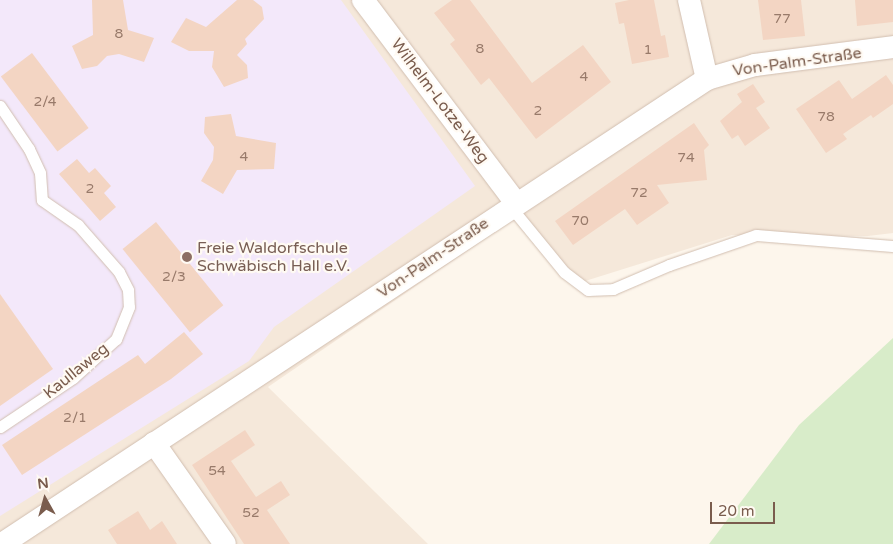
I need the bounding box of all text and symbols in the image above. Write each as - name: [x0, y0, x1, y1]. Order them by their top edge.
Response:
- house number: 77: [773, 11, 791, 27]
- house number: 8: [115, 26, 123, 42]
- street label: Wilhelm-Lotze-Weg: [387, 35, 493, 167]
- house number: 8: [476, 41, 484, 57]
- house number: 1: [644, 42, 652, 58]
- street label: Von-Palm-Straße: [731, 43, 863, 81]
- house number: 4: [580, 69, 588, 85]
- house number: 2/4: [34, 94, 56, 110]
- house number: 2: [534, 103, 542, 119]
- house number: 78: [817, 109, 835, 125]
- house number: 4: [240, 149, 248, 165]
- house number: 74: [677, 150, 695, 166]
- house number: 2: [86, 181, 94, 197]
- house number: 72: [630, 185, 648, 201]
- house number: 70: [571, 213, 589, 229]
- street label: Von-Palm-Straße: [374, 214, 492, 302]
- place label: Freie Waldorfschule Schwäbisch Hall e.V.: [197, 238, 350, 276]
- marker: Freie Waldorfschule Schwäbisch Hall e.V.: [181, 251, 193, 263]
- house number: 2/3: [162, 269, 186, 285]
- street label: Kaullaweg: [40, 339, 112, 403]
- house number: 2/1: [63, 410, 87, 426]
- house number: 54: [208, 463, 226, 479]
- north arrow: [20, 474, 70, 524]
- text: N: [36, 474, 50, 493]
- scale bar: [713, 492, 778, 524]
- text: 20 m: [718, 502, 755, 520]
- house number: 52: [242, 505, 260, 521]

